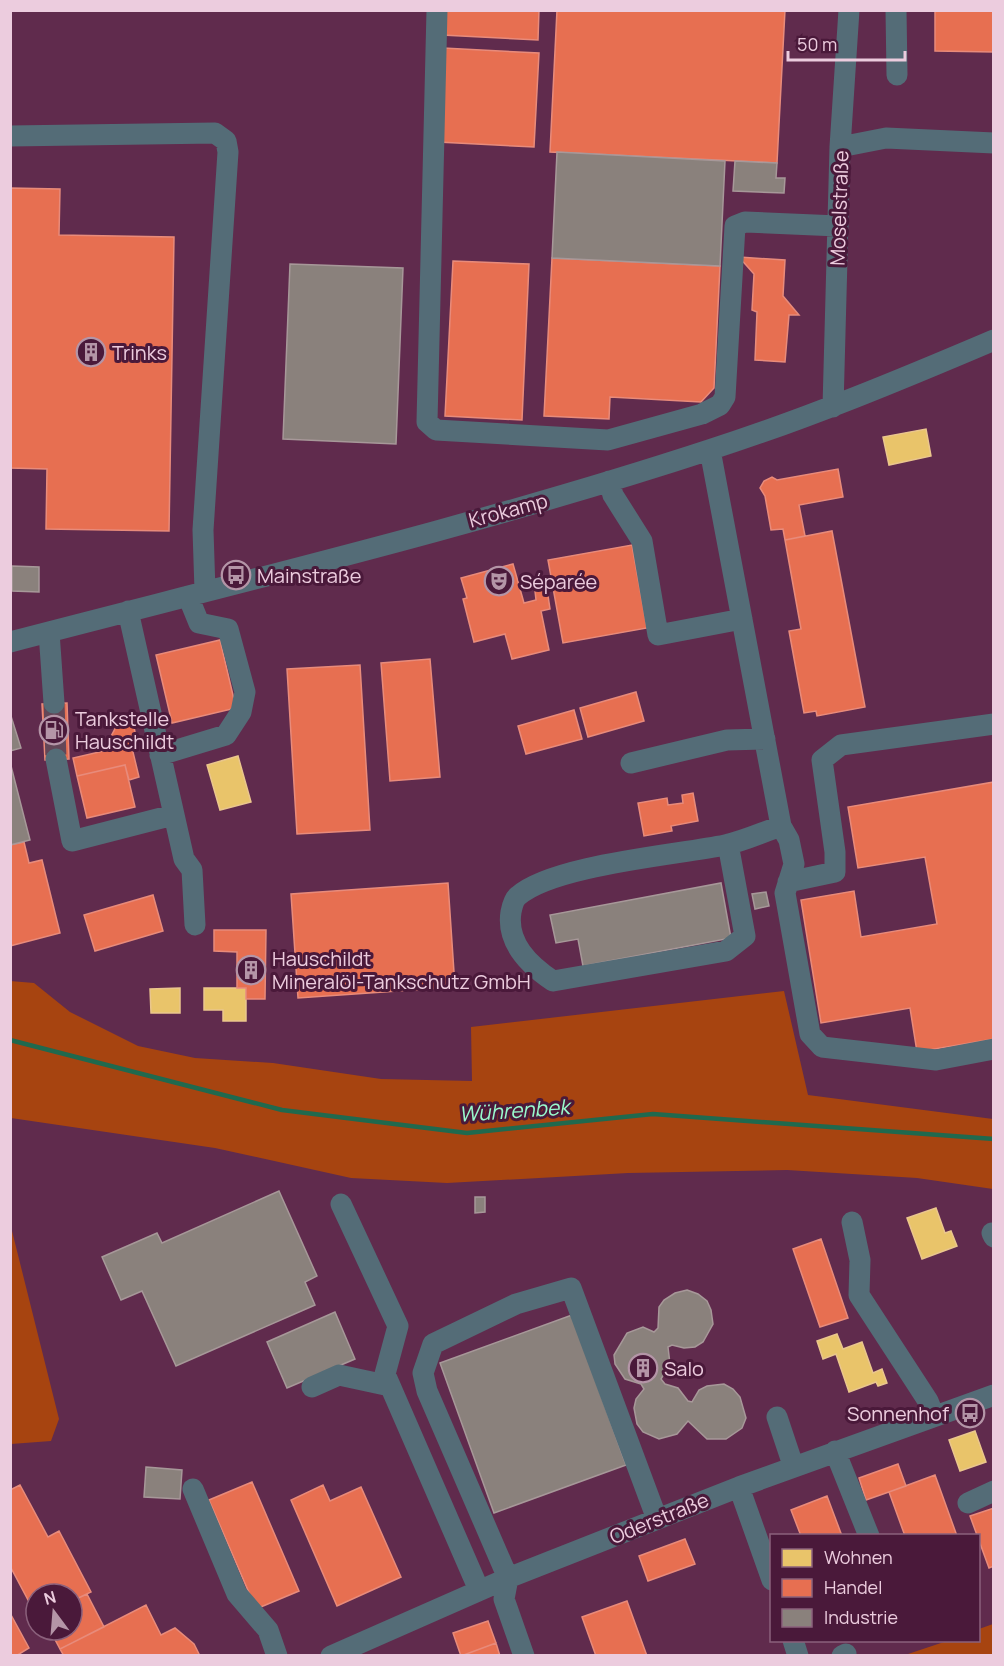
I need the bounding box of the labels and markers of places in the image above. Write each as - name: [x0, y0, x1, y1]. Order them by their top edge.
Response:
- building icon: Trinks: [75, 336, 107, 368]
- place label: Trinks: [112, 339, 167, 366]
- bus stop icon: Mainstraße: [220, 559, 252, 591]
- place label: Mainstraße: [257, 562, 362, 589]
- theatre icon: Séparée: [483, 565, 515, 597]
- place label: Séparée: [520, 568, 597, 595]
- place label: Tankstelle Hauschildt: [75, 705, 174, 755]
- fuel station icon: Tankstelle Hauschildt: [38, 714, 70, 746]
- place label: Hauschildt Mineralöl-Tankschutz GmbH: [272, 945, 531, 995]
- building icon: Hauschildt Mineralöl-Tankschutz GmbH: [235, 954, 267, 986]
- building icon: Salo: [627, 1352, 659, 1384]
- place label: Salo: [664, 1355, 704, 1382]
- bus stop icon: Sonnenhof: [954, 1397, 986, 1429]
- place label: Sonnenhof: [847, 1400, 949, 1427]

